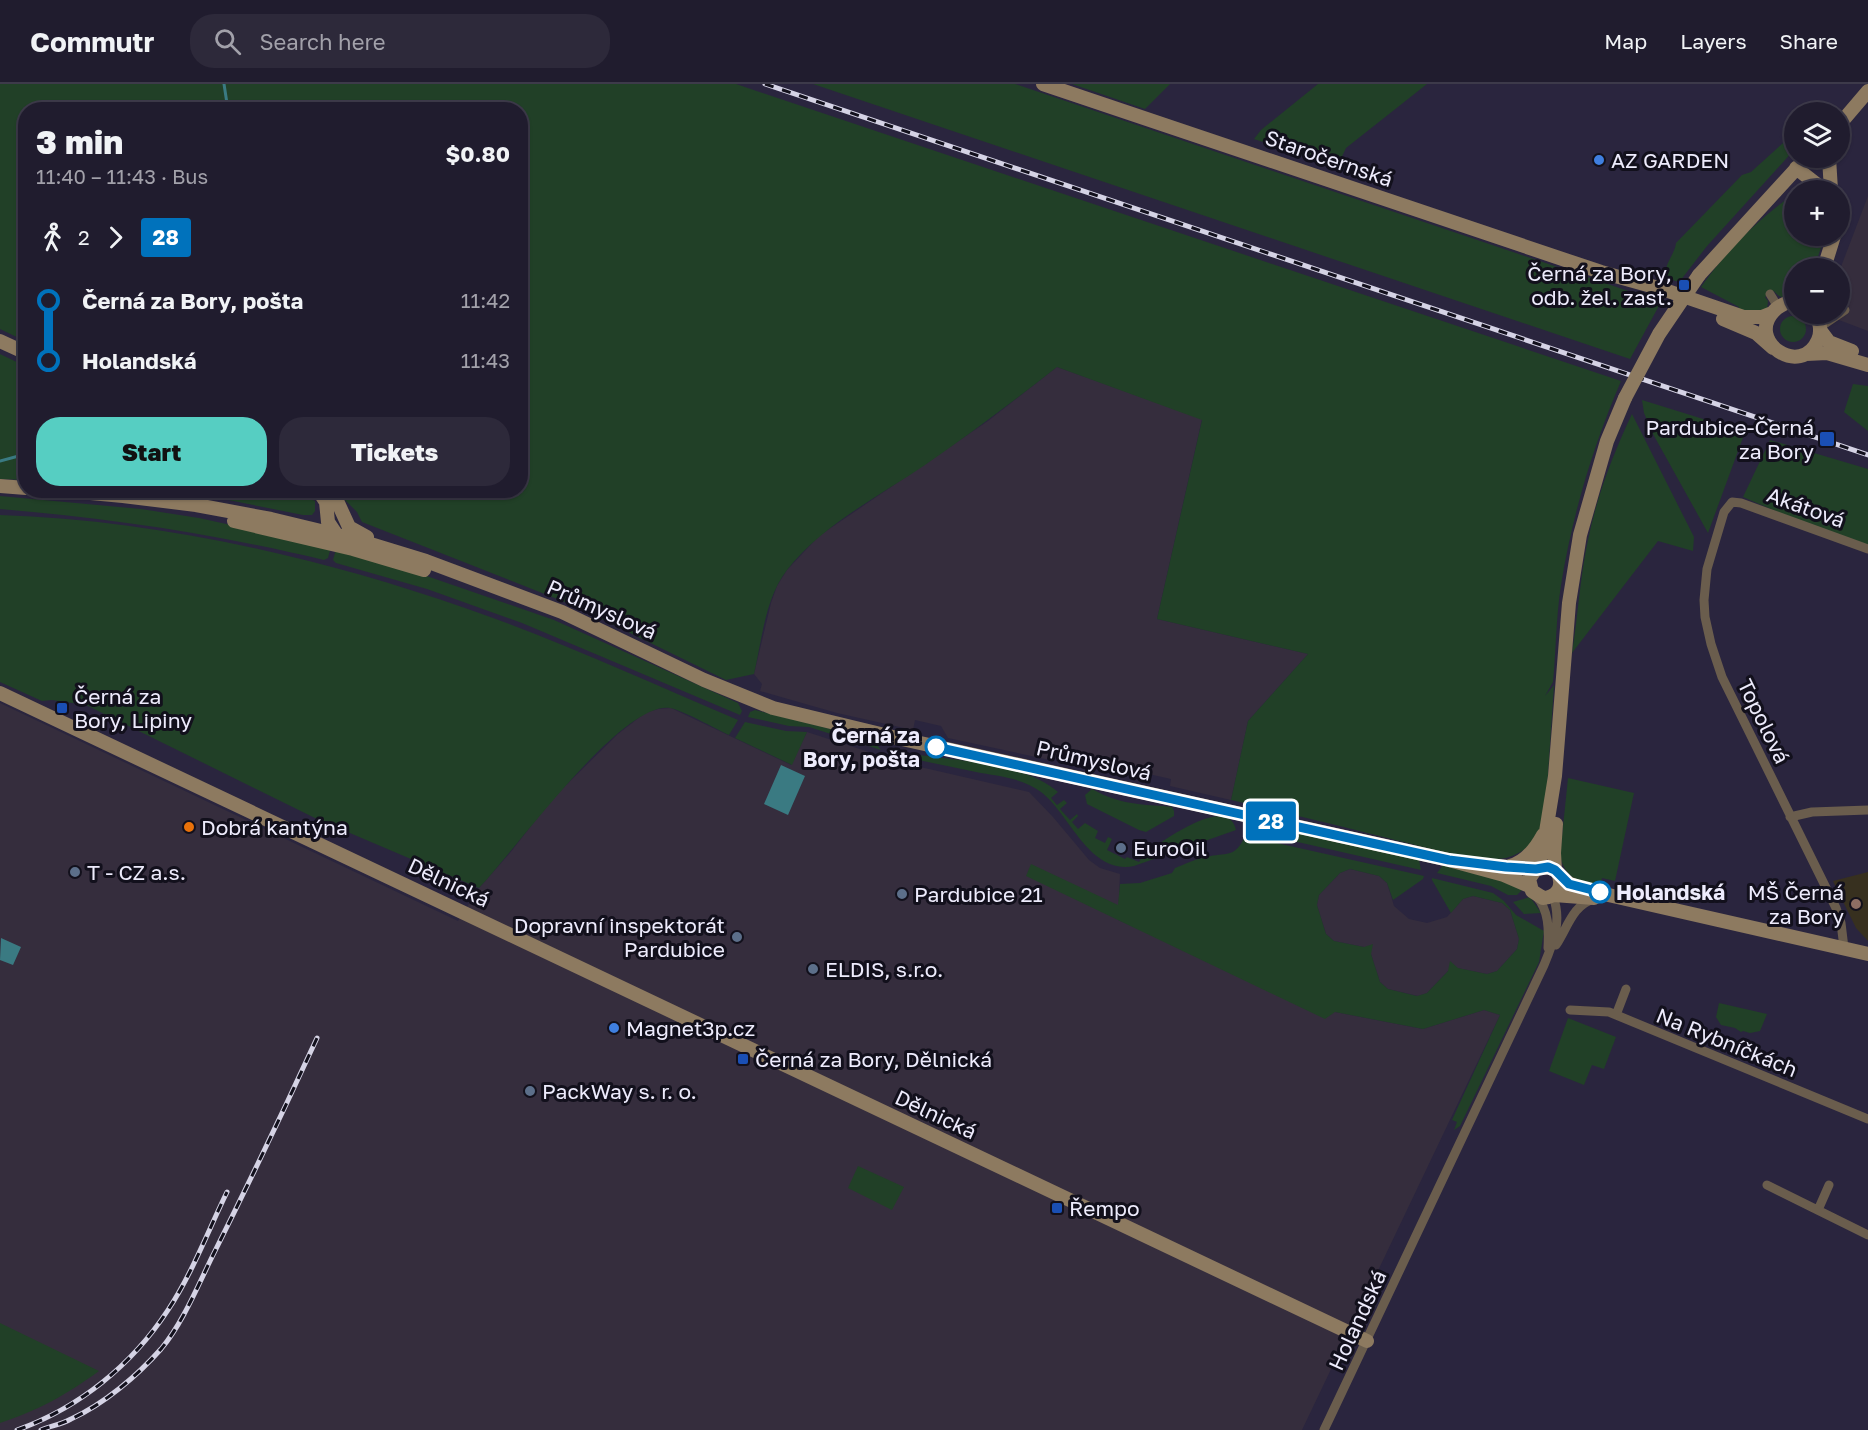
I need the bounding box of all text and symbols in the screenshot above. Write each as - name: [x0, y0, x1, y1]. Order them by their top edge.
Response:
- search box: [190, 14, 610, 68]
- text: Commutr: [30, 25, 154, 58]
- icon: search: [211, 25, 244, 58]
- text: Search here: [259, 28, 386, 55]
- text: Map: [1604, 28, 1647, 54]
- text: Layers: [1680, 28, 1747, 54]
- text: Share: [1780, 28, 1838, 54]
- map controls: [1784, 102, 1850, 324]
- button: layers: [1784, 102, 1850, 168]
- text: 3 min: [36, 122, 123, 161]
- street label: Staročernská: [1262, 124, 1396, 192]
- text: $0.80: [446, 140, 510, 167]
- place label: AZ GARDEN: [1611, 147, 1729, 173]
- marker: AZ GARDEN: [1592, 153, 1606, 167]
- text: 11:40 – 11:43 · Bus: [36, 164, 208, 188]
- button: +: [1784, 180, 1850, 246]
- icon: walk: [36, 221, 69, 254]
- icon: forward: [99, 221, 132, 254]
- text: 28: [153, 224, 179, 250]
- text: 2: [78, 225, 90, 249]
- button: −: [1784, 258, 1850, 324]
- place label: Černá za Bory, odb. žel. zast.: [1527, 260, 1672, 310]
- marker: Černá za Bory, odb. žel. zast.: [1677, 278, 1691, 292]
- text: Černá za Bory, pošta: [82, 287, 303, 314]
- text: 11:42: [461, 288, 510, 312]
- text: Holandská: [82, 347, 197, 374]
- text: 11:43: [461, 348, 510, 372]
- place label: Pardubice-Černá za Bory: [1645, 414, 1814, 464]
- button: Start: [36, 417, 267, 486]
- button: Tickets: [279, 417, 510, 486]
- marker: Pardubice-Černá za Bory: [1818, 430, 1836, 448]
- street label: Akátová: [1764, 481, 1848, 533]
- street label: Průmyslová: [543, 573, 661, 645]
- street label: Topolová: [1732, 674, 1796, 768]
- place label: Černá za Bory, Lipiny: [74, 683, 192, 733]
- marker: Černá za Bory, Lipiny: [55, 701, 69, 715]
- place label: Černá za Bory, pošta: [803, 722, 920, 772]
- street label: Průmyslová: [1034, 734, 1154, 786]
- marker: Černá za Bory, pošta: [925, 736, 947, 758]
- line badge: 28: [1244, 802, 1298, 840]
- text: 28: [1258, 808, 1284, 834]
- place label: Dobrá kantýna: [201, 814, 348, 840]
- marker: Dobrá kantýna: [182, 820, 196, 834]
- place label: EuroOil: [1133, 835, 1207, 861]
- marker: EuroOil: [1114, 841, 1128, 855]
- street label: Dělnická: [404, 852, 494, 912]
- place label: T - CZ a.s.: [87, 859, 186, 885]
- marker: T - CZ a.s.: [68, 865, 82, 879]
- place label: Holandská: [1616, 879, 1725, 905]
- place label: MŠ Černá za Bory: [1748, 879, 1844, 929]
- place label: Pardubice 21: [914, 881, 1043, 907]
- marker: Holandská: [1589, 881, 1611, 903]
- marker: Pardubice 21: [895, 887, 909, 901]
- marker: MŠ Černá za Bory: [1849, 897, 1863, 911]
- place label: Dopravní inspektorát Pardubice: [514, 912, 725, 962]
- marker: Dopravní inspektorát Pardubice: [730, 930, 744, 944]
- place label: ELDIS, s.r.o.: [825, 956, 943, 982]
- marker: ELDIS, s.r.o.: [806, 962, 820, 976]
- street label: Na Rybníčkách: [1653, 1002, 1801, 1082]
- place label: Magnet3p.cz: [626, 1015, 755, 1041]
- marker: Magnet3p.cz: [607, 1021, 621, 1035]
- place label: Černá za Bory, Dělnická: [755, 1046, 992, 1072]
- marker: Černá za Bory, Dělnická: [736, 1052, 750, 1066]
- place label: PackWay s. r. o.: [542, 1078, 697, 1104]
- marker: PackWay s. r. o.: [523, 1084, 537, 1098]
- street label: Dělnická: [891, 1084, 981, 1144]
- place label: Řempo: [1069, 1195, 1140, 1221]
- marker: Řempo: [1050, 1201, 1064, 1215]
- street label: Holandská: [1322, 1266, 1392, 1374]

